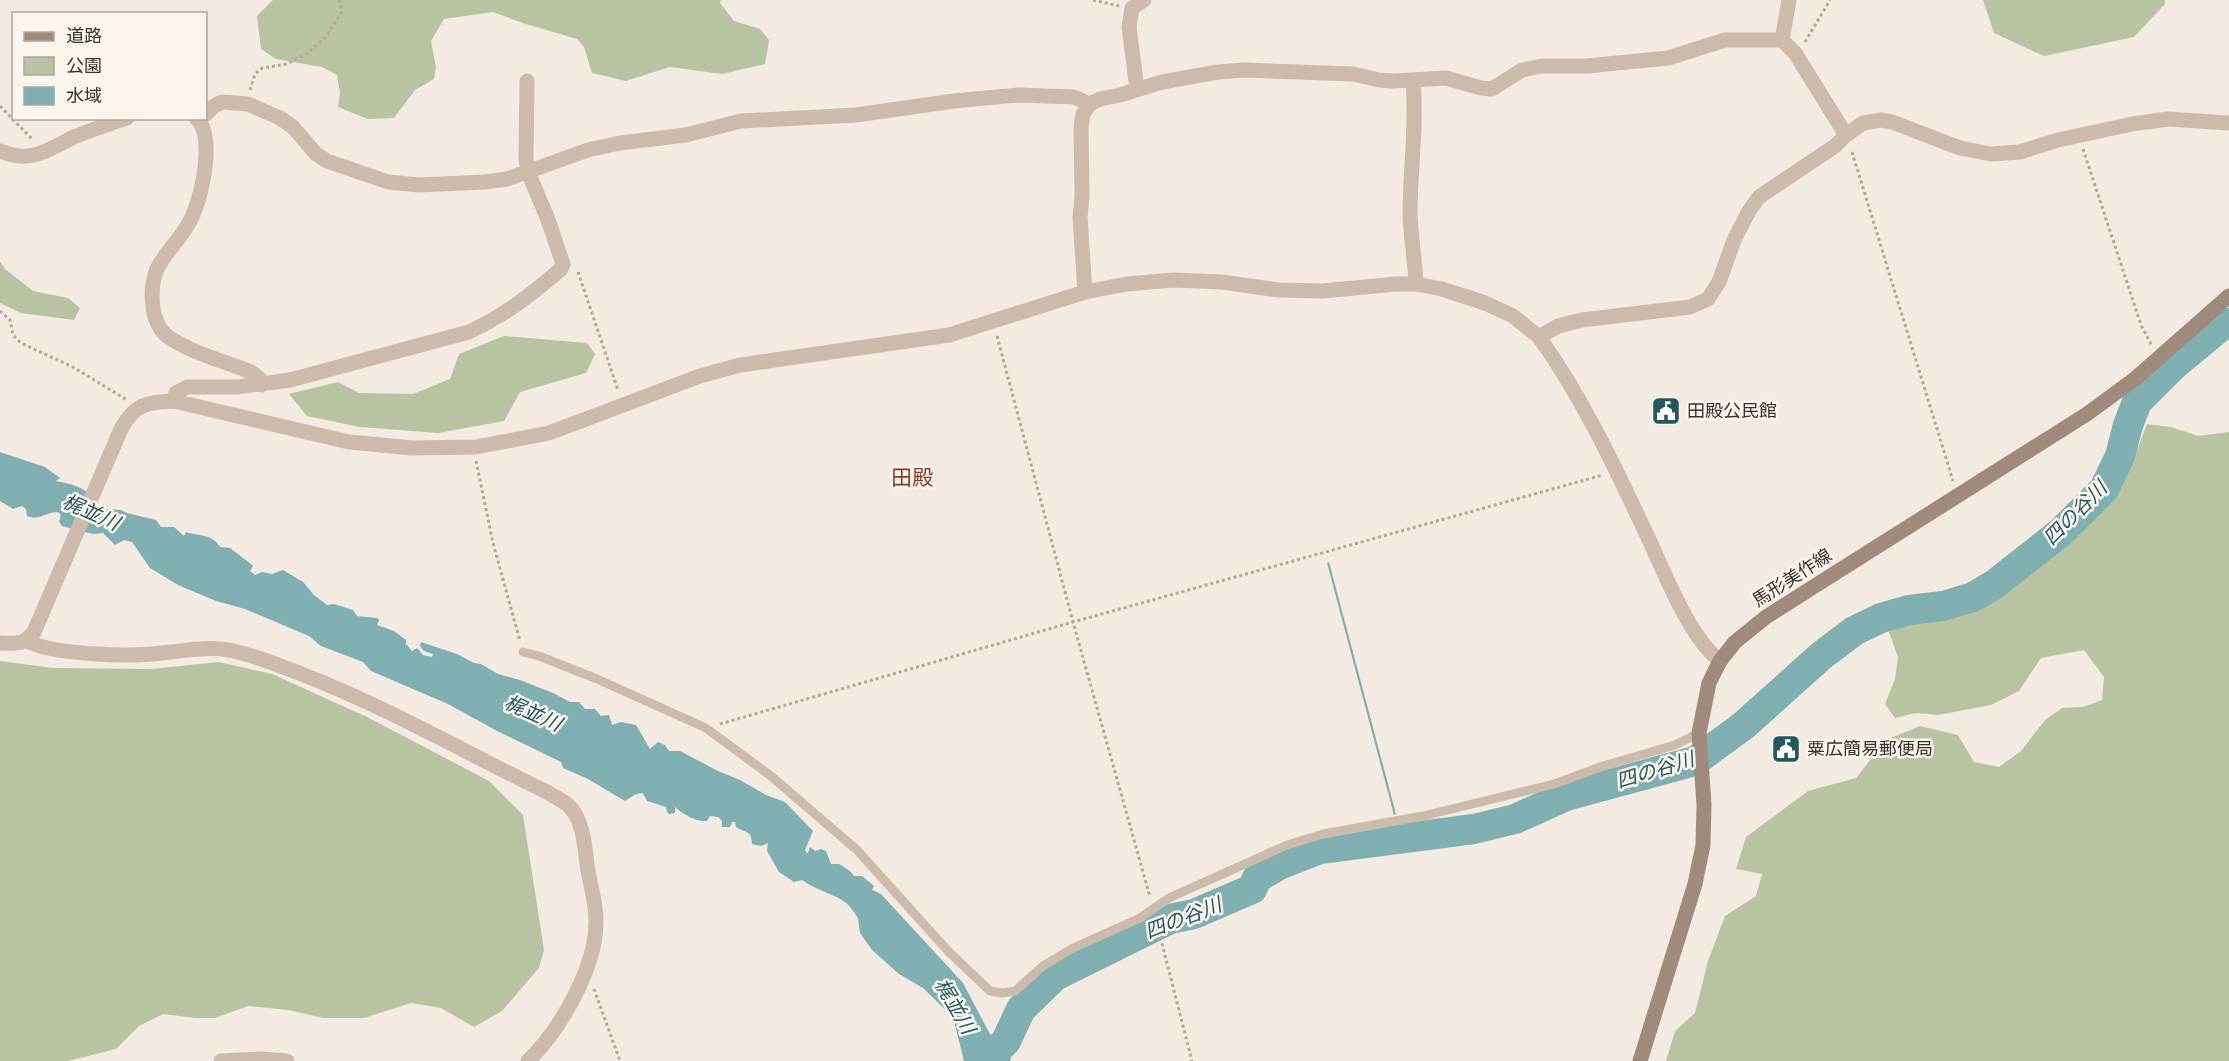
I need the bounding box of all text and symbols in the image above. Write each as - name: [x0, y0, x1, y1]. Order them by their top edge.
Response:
- legend: [12, 12, 207, 120]
- text: 道路: [66, 24, 102, 46]
- text: 公園: [66, 54, 102, 76]
- text: 水域: [66, 84, 102, 106]
- public building icon: 田殿公民館: [1650, 395, 1682, 427]
- place label: 田殿公民館: [1687, 399, 1777, 421]
- district label: 田殿: [891, 464, 933, 489]
- water label: 四の谷川: [2038, 474, 2112, 549]
- water label: 梶並川: [59, 488, 126, 535]
- street label: 馬形美作線: [1748, 543, 1835, 611]
- water label: 梶並川: [501, 689, 568, 736]
- public building icon: 粟広簡易郵便局: [1770, 733, 1802, 765]
- place label: 粟広簡易郵便局: [1807, 737, 1933, 759]
- water label: 四の谷川: [1613, 745, 1698, 792]
- water label: 四の谷川: [1141, 891, 1226, 943]
- water label: 梶並川: [930, 974, 982, 1039]

